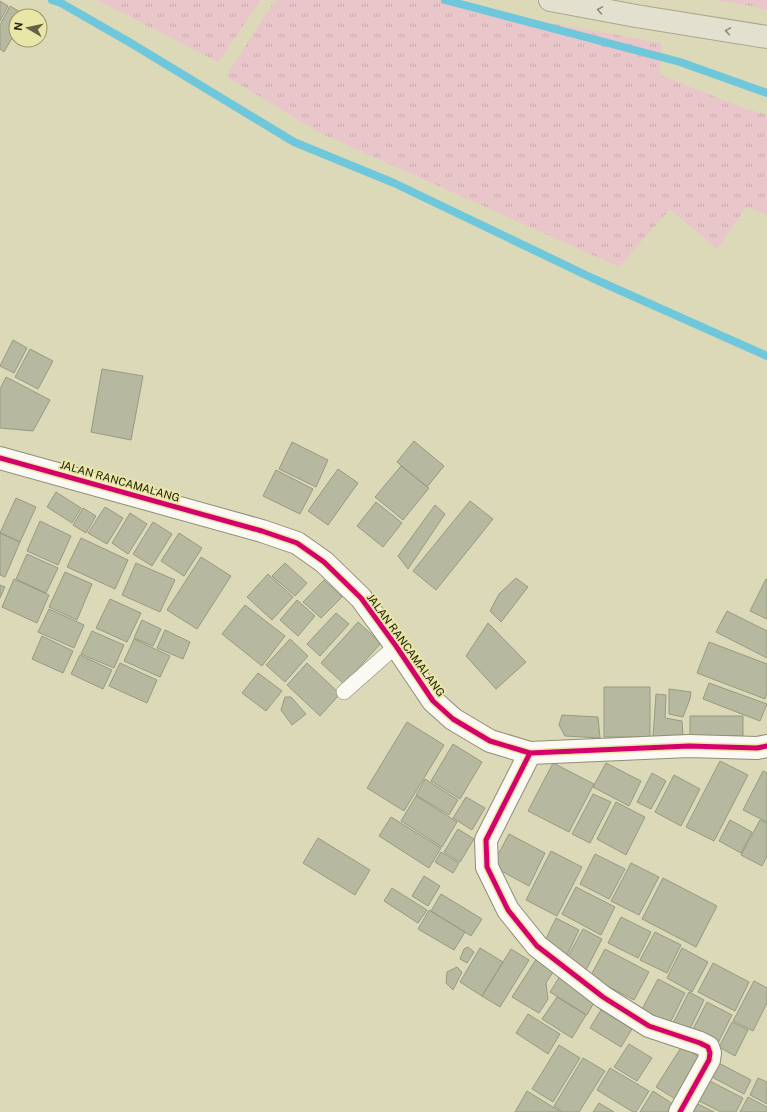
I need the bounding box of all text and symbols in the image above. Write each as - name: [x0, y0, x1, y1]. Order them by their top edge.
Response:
- one-way arrow: [597, 6, 603, 14]
- north arrow: [8, 8, 48, 48]
- text: N: [12, 21, 25, 32]
- one-way arrow: [725, 27, 732, 36]
- street label: JALAN RANCAMALANG: [59, 458, 181, 504]
- street label: JALAN RANCAMALANG: [365, 591, 447, 699]

